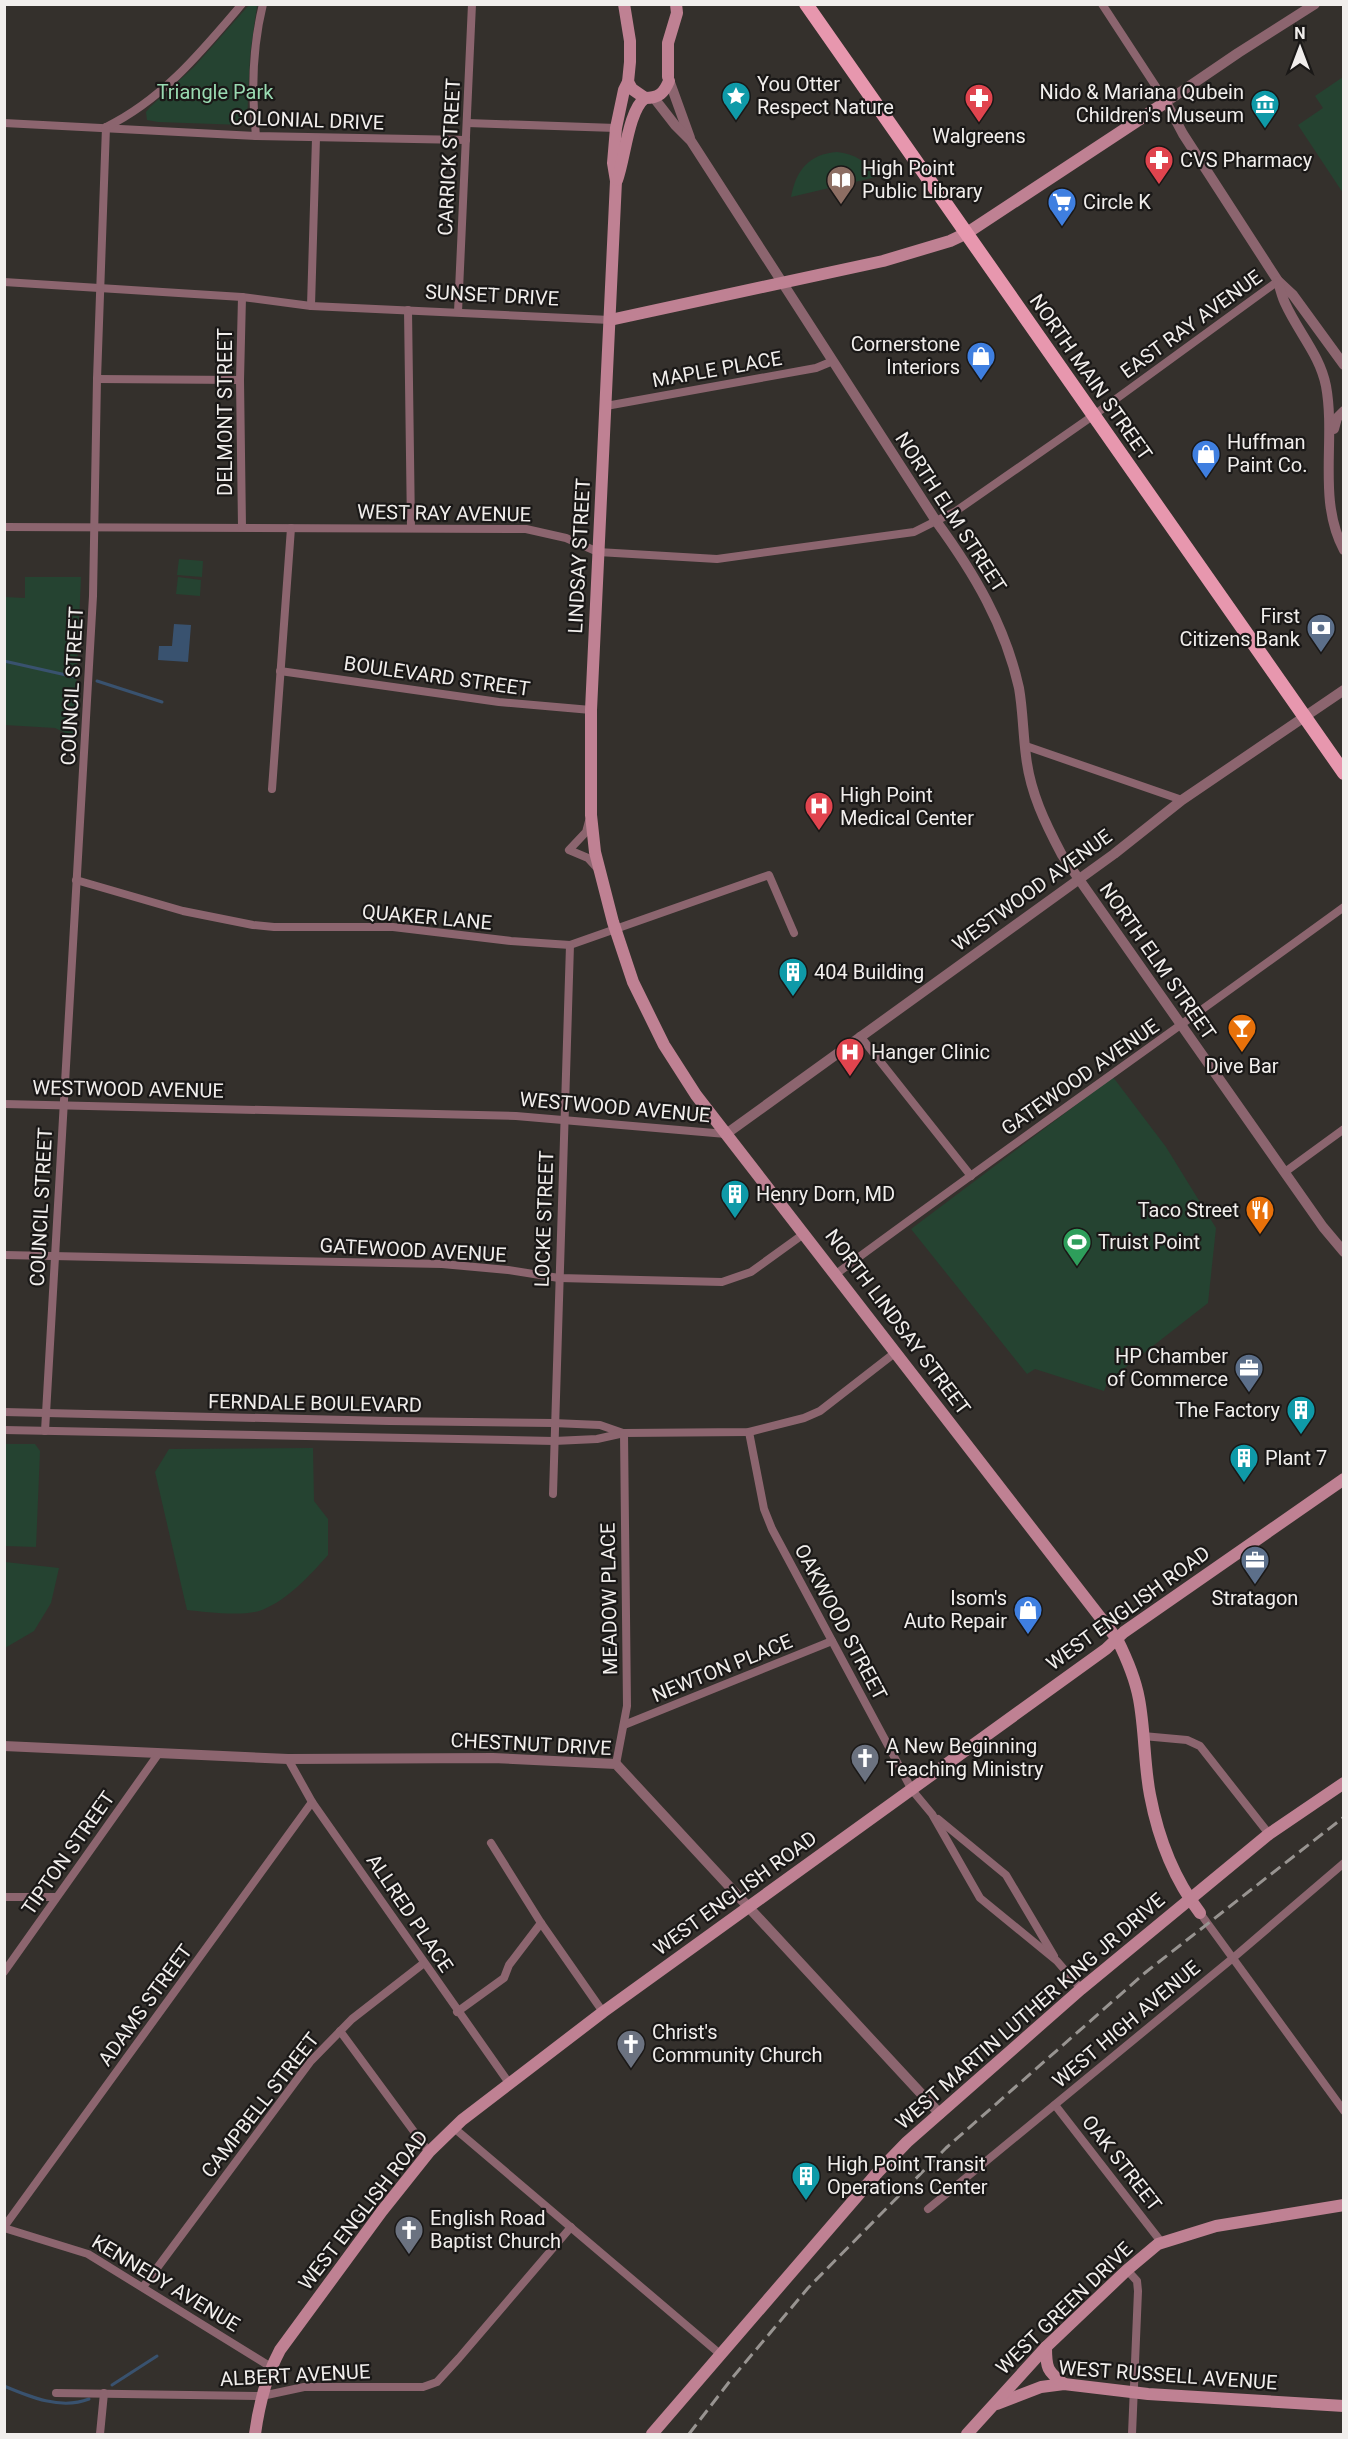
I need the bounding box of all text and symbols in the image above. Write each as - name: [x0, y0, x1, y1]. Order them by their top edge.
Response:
- north arrow: [1270, 18, 1330, 78]
- text: N: [1294, 24, 1306, 43]
- place label: You Otter Respect Nature: [757, 72, 894, 119]
- street label: CARRICK STREET: [433, 78, 465, 236]
- park label: Triangle Park: [157, 80, 274, 104]
- place icon: You Otter Respect Nature: [720, 80, 752, 122]
- place label: Nido & Mariana Qubein Children's Museum: [1040, 80, 1244, 127]
- pharmacy icon: Walgreens: [963, 82, 995, 124]
- museum icon: Nido & Mariana Qubein Children's Museum: [1249, 88, 1281, 130]
- street label: COLONIAL DRIVE: [229, 105, 385, 135]
- place label: Walgreens: [932, 124, 1026, 148]
- pharmacy icon: CVS Pharmacy: [1143, 144, 1175, 186]
- place label: CVS Pharmacy: [1180, 148, 1313, 172]
- place label: High Point Public Library: [862, 156, 983, 203]
- library icon: High Point Public Library: [825, 164, 857, 206]
- supermarket icon: Circle K: [1046, 186, 1078, 228]
- place label: Circle K: [1083, 190, 1151, 214]
- street label: EAST RAY AVENUE: [1116, 265, 1266, 383]
- street label: SUNSET DRIVE: [424, 280, 560, 310]
- street label: NORTH MAIN STREET: [1025, 289, 1157, 465]
- street label: DELMONT STREET: [213, 328, 237, 496]
- place label: Cornerstone Interiors: [851, 332, 960, 379]
- shop icon: Cornerstone Interiors: [965, 340, 997, 382]
- street label: MAPLE PLACE: [650, 346, 784, 392]
- street label: NORTH ELM STREET: [890, 427, 1012, 597]
- place label: Huffman Paint Co.: [1227, 430, 1308, 477]
- shop icon: Huffman Paint Co.: [1190, 438, 1222, 480]
- street label: LINDSAY STREET: [563, 478, 595, 634]
- street label: WEST RAY AVENUE: [357, 499, 531, 527]
- place label: First Citizens Bank: [1179, 604, 1301, 651]
- street label: COUNCIL STREET: [56, 606, 88, 766]
- bank icon: First Citizens Bank: [1305, 612, 1337, 654]
- street label: BOULEVARD STREET: [342, 651, 532, 701]
- place label: High Point Medical Center: [840, 783, 974, 830]
- hospital icon: High Point Medical Center: [803, 790, 835, 832]
- street label: WESTWOOD AVENUE: [948, 824, 1116, 956]
- street label: NORTH ELM STREET: [1095, 878, 1221, 1044]
- street label: QUAKER LANE: [361, 899, 493, 935]
- building icon: 404 Building: [777, 956, 809, 998]
- place label: 404 Building: [814, 960, 924, 984]
- bar icon: Dive Bar: [1226, 1012, 1258, 1054]
- street label: GATEWOOD AVENUE: [997, 1014, 1163, 1140]
- hospital icon: Hanger Clinic: [834, 1036, 866, 1078]
- place label: Hanger Clinic: [871, 1040, 990, 1064]
- place label: Dive Bar: [1205, 1054, 1279, 1078]
- street label: WESTWOOD AVENUE: [32, 1075, 224, 1103]
- street label: WESTWOOD AVENUE: [519, 1087, 711, 1127]
- street label: COUNCIL STREET: [25, 1127, 57, 1287]
- street label: LOCKE STREET: [530, 1150, 558, 1288]
- building icon: Henry Dorn, MD: [719, 1178, 751, 1220]
- place label: Henry Dorn, MD: [756, 1182, 895, 1206]
- restaurant icon: Taco Street: [1244, 1194, 1276, 1236]
- place label: Taco Street: [1138, 1198, 1239, 1222]
- street label: NORTH LINDSAY STREET: [820, 1224, 976, 1420]
- sports icon: Truist Point: [1061, 1226, 1093, 1268]
- place label: Truist Point: [1098, 1230, 1200, 1254]
- street label: GATEWOOD AVENUE: [319, 1233, 507, 1267]
- place label: HP Chamber of Commerce: [1107, 1344, 1228, 1391]
- office icon: HP Chamber of Commerce: [1233, 1352, 1265, 1394]
- street label: FERNDALE BOULEVARD: [208, 1389, 422, 1417]
- building icon: The Factory: [1285, 1394, 1317, 1436]
- place label: The Factory: [1175, 1398, 1281, 1422]
- building icon: Plant 7: [1228, 1442, 1260, 1484]
- place label: Plant 7: [1265, 1446, 1327, 1470]
- street label: MEADOW PLACE: [596, 1523, 622, 1675]
- street label: OAKWOOD STREET: [790, 1540, 892, 1704]
- street label: WEST ENGLISH ROAD: [1042, 1541, 1214, 1675]
- office icon: Stratagon: [1239, 1544, 1271, 1586]
- place label: Isom's Auto Repair: [904, 1586, 1007, 1633]
- place label: Stratagon: [1212, 1586, 1298, 1610]
- shop icon: Isom's Auto Repair: [1012, 1594, 1044, 1636]
- street label: NEWTON PLACE: [648, 1629, 796, 1707]
- street label: CHESTNUT DRIVE: [450, 1728, 612, 1760]
- place label: A New Beginning Teaching Ministry: [886, 1734, 1044, 1781]
- church icon: A New Beginning Teaching Ministry: [849, 1742, 881, 1784]
- street label: TIPTON STREET: [16, 1786, 120, 1920]
- street label: WEST ENGLISH ROAD: [649, 1826, 821, 1960]
- street label: ALLRED PLACE: [362, 1849, 458, 1977]
- street label: WEST MARTIN LUTHER KING JR DRIVE: [891, 1888, 1169, 2134]
- street label: ADAMS STREET: [93, 1940, 197, 2070]
- street label: WEST HIGH AVENUE: [1047, 1955, 1205, 2093]
- place label: Christ's Community Church: [652, 2020, 823, 2067]
- street label: CAMPBELL STREET: [196, 2028, 324, 2182]
- church icon: Christ's Community Church: [615, 2028, 647, 2070]
- street label: OAK STREET: [1077, 2110, 1167, 2216]
- street label: WEST ENGLISH ROAD: [293, 2125, 433, 2295]
- place label: High Point Transit Operations Center: [827, 2152, 988, 2199]
- building icon: High Point Transit Operations Center: [790, 2160, 822, 2202]
- place label: English Road Baptist Church: [430, 2206, 561, 2253]
- church icon: English Road Baptist Church: [393, 2214, 425, 2256]
- street label: KENNEDY AVENUE: [88, 2229, 244, 2337]
- street label: WEST GREEN DRIVE: [991, 2237, 1137, 2379]
- street label: WEST RUSSELL AVENUE: [1058, 2355, 1278, 2395]
- street label: ALBERT AVENUE: [219, 2359, 371, 2391]

